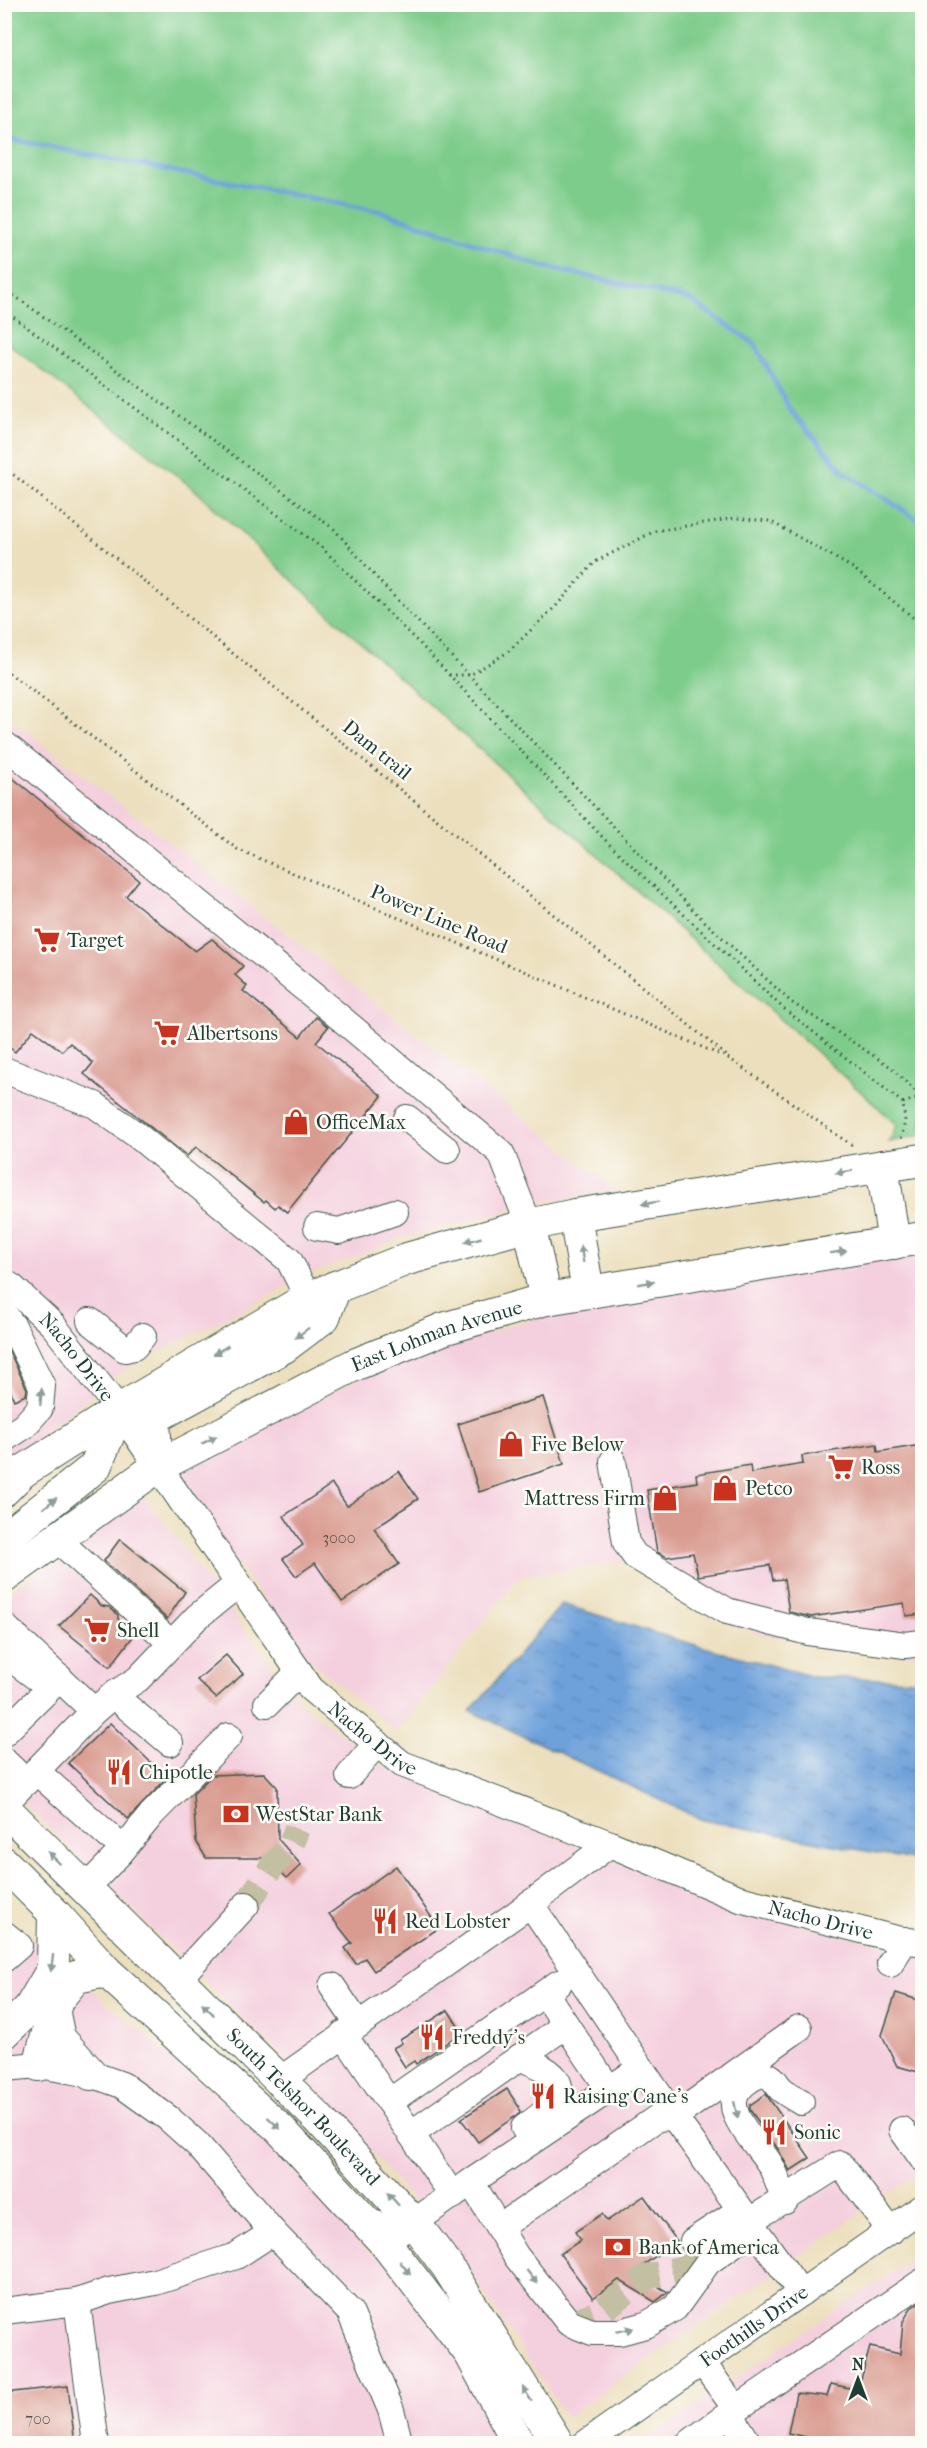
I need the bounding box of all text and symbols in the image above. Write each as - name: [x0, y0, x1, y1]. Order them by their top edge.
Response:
- street label: Dam trail: [338, 715, 416, 785]
- street label: Power Line Road: [367, 880, 512, 959]
- supermarket icon: Target: [32, 925, 62, 955]
- place label: Target: [67, 929, 124, 952]
- supermarket icon: Albertsons: [152, 1018, 182, 1048]
- place label: Albertsons: [186, 1022, 278, 1045]
- shop icon: OfficeMax: [281, 1107, 311, 1137]
- place label: OfficeMax: [316, 1111, 406, 1134]
- one-way arrow: [834, 1168, 853, 1177]
- one-way arrow: [641, 1199, 660, 1208]
- one-way arrow: [463, 1236, 482, 1246]
- one-way arrow: [577, 1244, 586, 1263]
- one-way arrow: [829, 1247, 848, 1256]
- one-way arrow: [636, 1278, 655, 1287]
- street label: East Lohman Avenue: [348, 1295, 525, 1377]
- street label: Nacho Drive: [35, 1307, 119, 1406]
- one-way arrow: [295, 1327, 310, 1339]
- one-way arrow: [213, 1344, 229, 1355]
- one-way arrow: [36, 1388, 46, 1407]
- shop icon: Five Below: [496, 1429, 526, 1459]
- place label: Five Below: [531, 1433, 625, 1456]
- one-way arrow: [200, 1436, 218, 1446]
- supermarket icon: Ross: [826, 1452, 856, 1482]
- place label: Ross: [861, 1456, 900, 1479]
- shop icon: Petco: [710, 1473, 740, 1503]
- place label: Petco: [745, 1477, 793, 1500]
- shop icon: Mattress Firm: [650, 1483, 680, 1513]
- place label: Mattress Firm: [524, 1487, 645, 1510]
- one-way arrow: [42, 1496, 58, 1509]
- house number: 3000: [322, 1528, 356, 1547]
- supermarket icon: Shell: [82, 1615, 112, 1645]
- place label: Shell: [117, 1619, 160, 1642]
- street label: Nacho Drive: [324, 1697, 420, 1780]
- restaurant icon: Chipotle: [104, 1757, 134, 1787]
- place label: Chipotle: [139, 1761, 213, 1784]
- bank icon: WestStar Bank: [221, 1799, 251, 1829]
- place label: WestStar Bank: [255, 1803, 383, 1826]
- one-way arrow: [48, 1851, 62, 1865]
- street label: Nacho Drive: [766, 1895, 876, 1944]
- restaurant icon: Red Lobster: [370, 1906, 400, 1936]
- place label: Red Lobster: [405, 1910, 510, 1933]
- one-way arrow: [47, 1954, 56, 1973]
- one-way arrow: [201, 2002, 216, 2016]
- restaurant icon: Freddy's: [417, 2022, 447, 2052]
- street label: South Telshor Boulevard: [222, 2023, 386, 2191]
- place label: Freddy's: [452, 2026, 525, 2049]
- restaurant icon: Raising Cane's: [528, 2081, 558, 2111]
- place label: Raising Cane's: [563, 2085, 689, 2108]
- one-way arrow: [732, 2101, 741, 2120]
- one-way arrow: [266, 2116, 280, 2130]
- restaurant icon: Sonic: [759, 2117, 789, 2147]
- place label: Sonic: [794, 2121, 841, 2144]
- one-way arrow: [386, 2192, 400, 2206]
- bank icon: Bank of America: [603, 2232, 633, 2262]
- place label: Bank of America: [638, 2236, 780, 2259]
- one-way arrow: [398, 2260, 411, 2276]
- one-way arrow: [526, 2269, 538, 2284]
- street label: Foothills Drive: [695, 2280, 812, 2372]
- one-way arrow: [616, 2325, 635, 2334]
- north arrow: [828, 2349, 888, 2409]
- text: N: [852, 2355, 865, 2374]
- one-way arrow: [521, 2386, 532, 2402]
- house number: 700: [25, 2409, 51, 2428]

